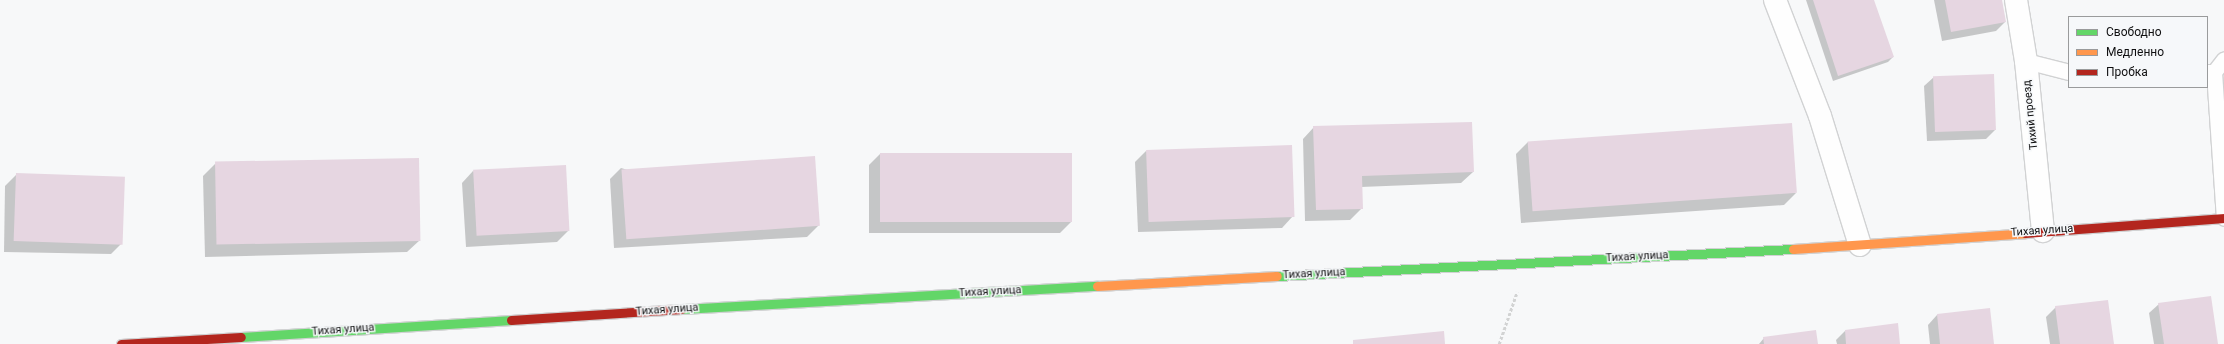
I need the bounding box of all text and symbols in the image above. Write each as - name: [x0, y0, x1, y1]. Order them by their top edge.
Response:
- legend: [2068, 16, 2208, 88]
- text: Свободно: [2106, 25, 2162, 39]
- text: Медленно: [2106, 45, 2164, 59]
- text: Пробка: [2106, 65, 2148, 79]
- street label: Тихий проезд: [2021, 79, 2041, 151]
- street label: Тихая улица: [2010, 222, 2074, 240]
- street label: Тихая улица: [1605, 249, 1669, 265]
- street label: Тихая улица: [1282, 266, 1346, 282]
- street label: Тихая улица: [958, 284, 1022, 300]
- street label: Тихая улица: [635, 301, 699, 319]
- street label: Тихая улица: [311, 321, 375, 339]

